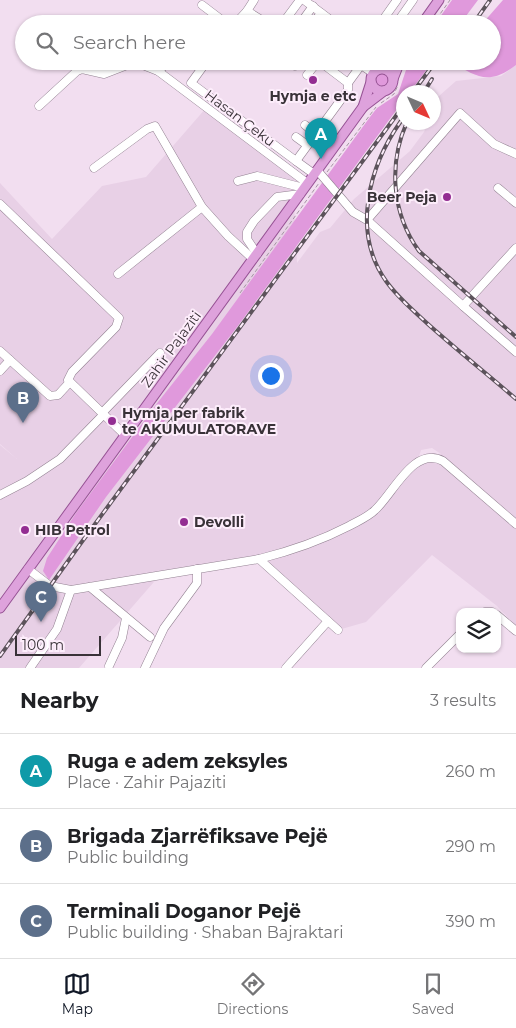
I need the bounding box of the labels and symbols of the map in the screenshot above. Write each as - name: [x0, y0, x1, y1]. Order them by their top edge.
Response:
- marker: Hymja e etc: [307, 74, 319, 86]
- north arrow: [396, 85, 441, 130]
- street label: Hasan Çeku: [201, 86, 279, 150]
- place label: Hymja e etc: [269, 87, 357, 105]
- pin: A: [305, 118, 337, 159]
- place label: Beer Peja: [367, 188, 437, 206]
- marker: Beer Peja: [441, 191, 453, 203]
- street label: Zahir Pajaziti: [137, 307, 205, 391]
- your location: [258, 363, 284, 389]
- pin: B: [7, 382, 39, 423]
- place label: Hymja per fabrik te AKUMULATORAVE: [122, 404, 276, 438]
- marker: Hymja per fabrik te AKUMULATORAVE: [106, 415, 118, 427]
- place label: Devolli: [194, 513, 244, 531]
- marker: Devolli: [178, 516, 190, 528]
- place label: HIB Petrol: [35, 521, 110, 539]
- marker: HIB Petrol: [19, 524, 31, 536]
- pin: C: [25, 581, 57, 622]
- scale bar: [15, 633, 101, 656]

